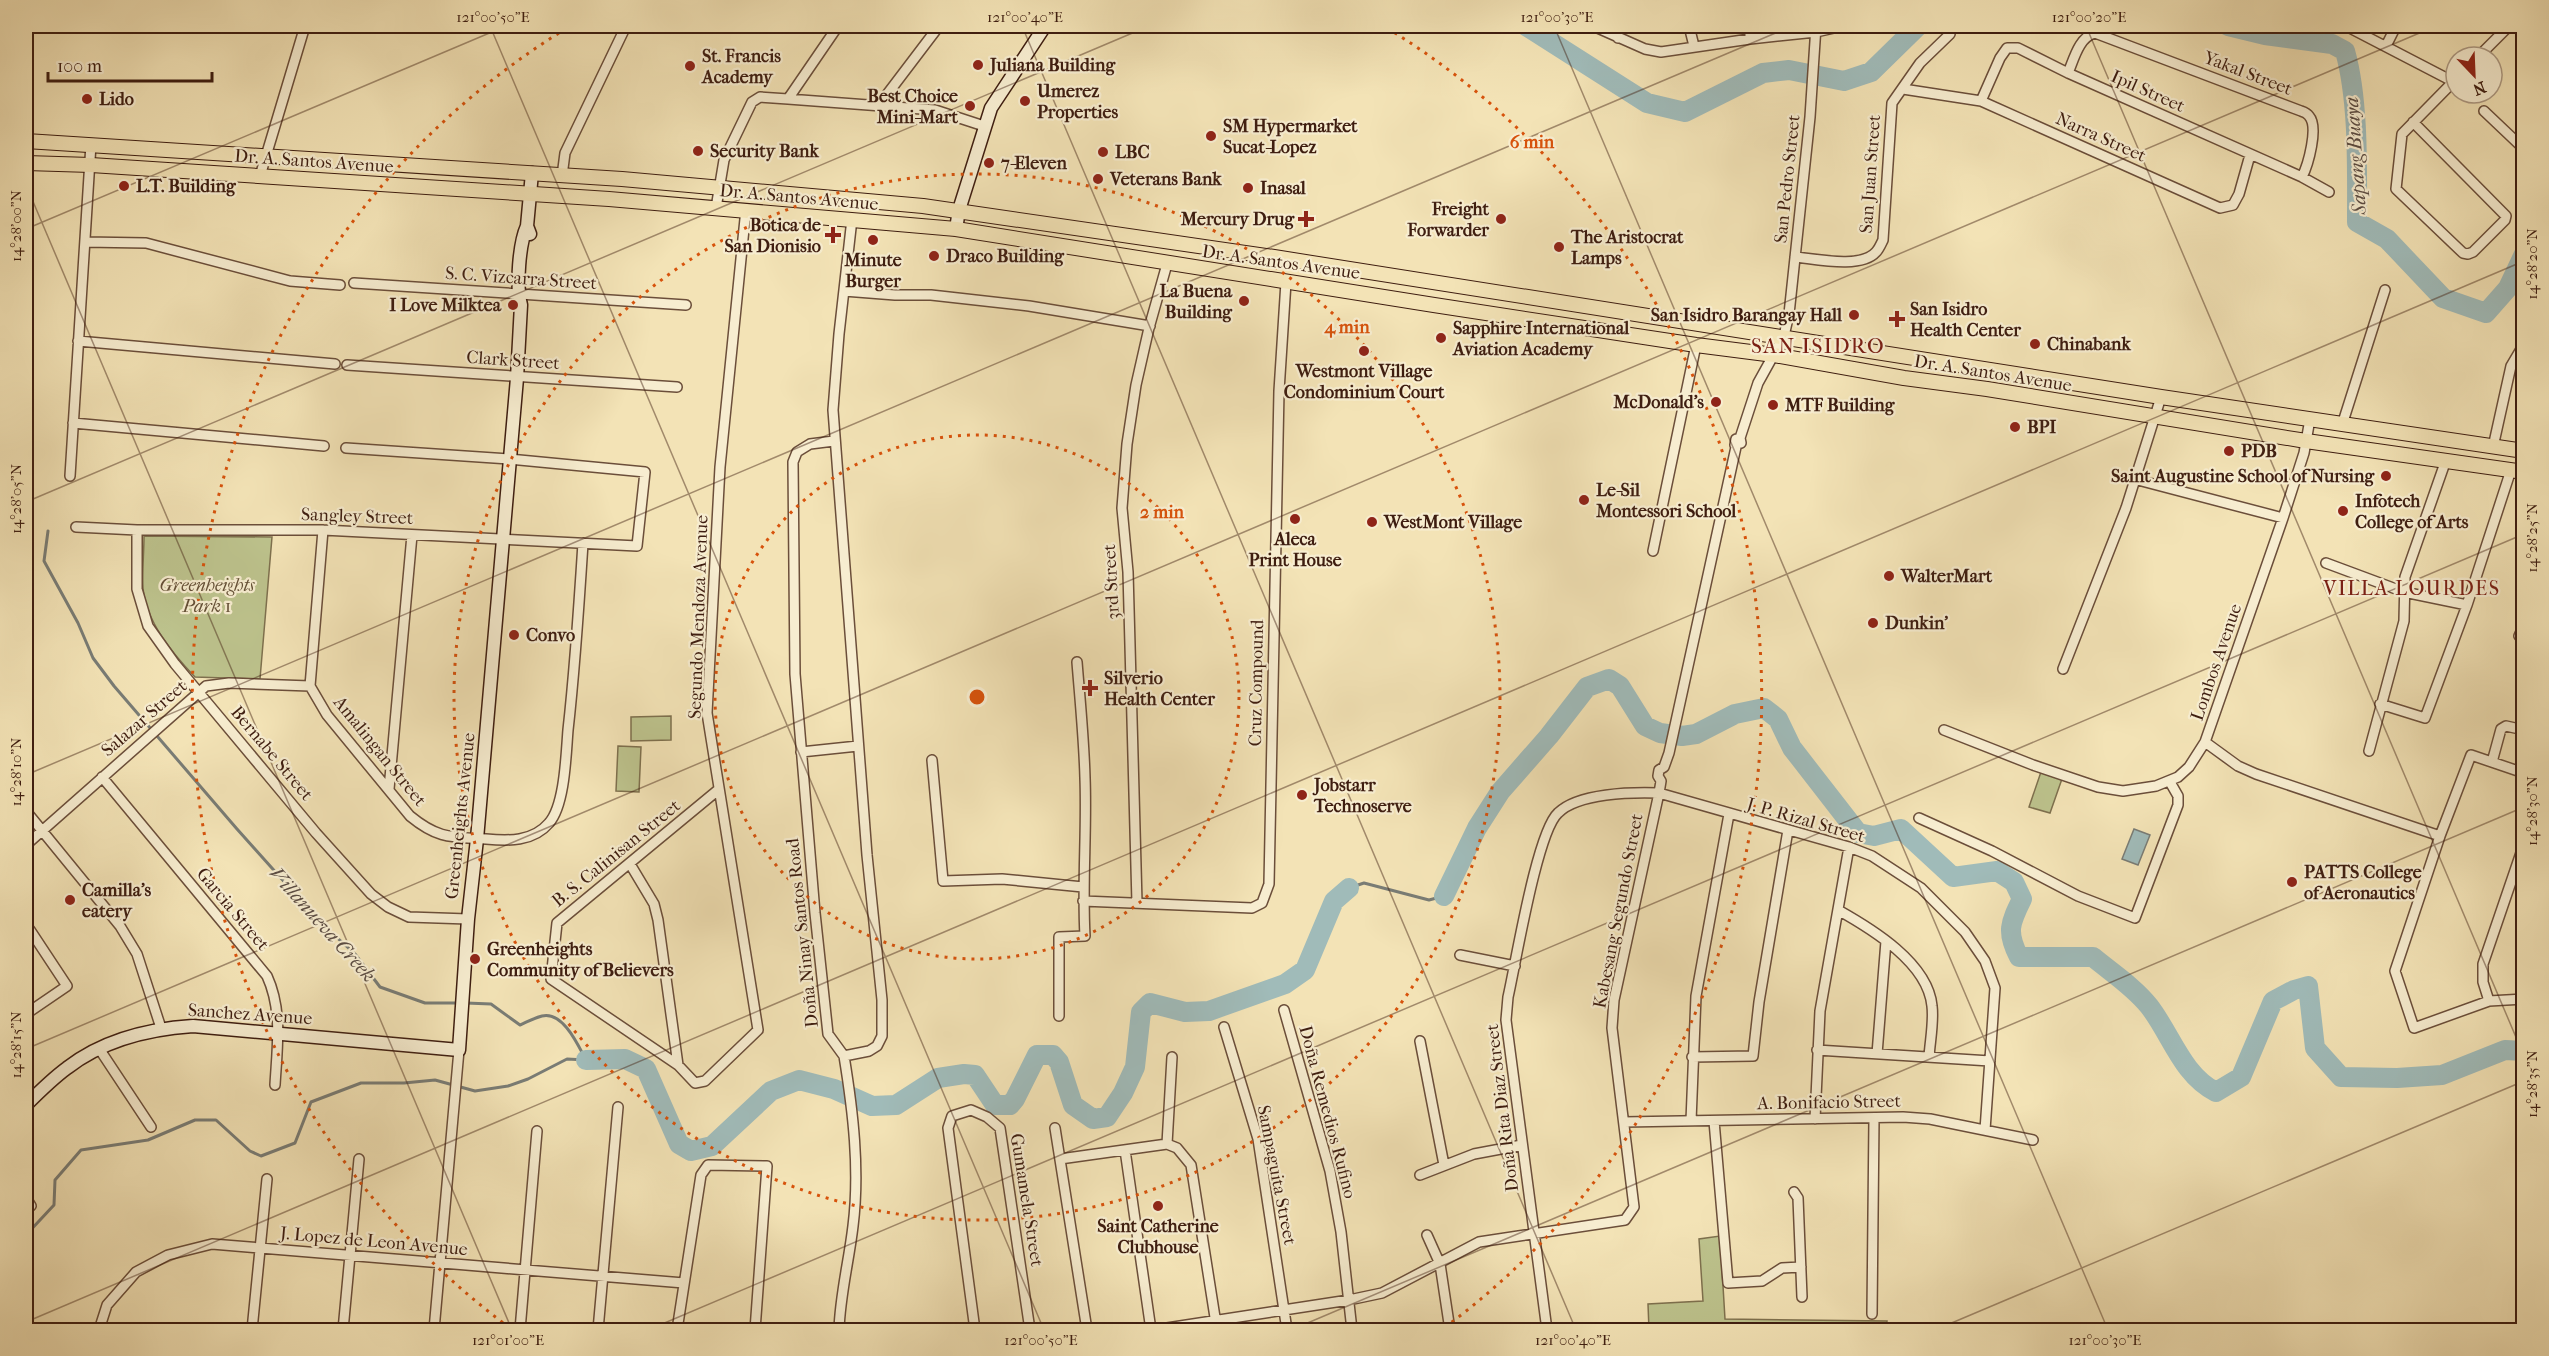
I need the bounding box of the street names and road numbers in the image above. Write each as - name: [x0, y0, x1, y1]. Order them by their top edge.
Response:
- street label: Yakal Street: [2200, 47, 2296, 100]
- street label: Ipil Street: [2108, 66, 2188, 117]
- street label: Narra Street: [2052, 108, 2150, 167]
- street label: San Pedro Street: [1770, 113, 1805, 244]
- street label: San Juan Street: [1856, 114, 1885, 234]
- street label: Dr. A. Santos Avenue: [234, 145, 394, 178]
- street label: Dr. A. Santos Avenue: [719, 180, 879, 215]
- street label: Dr. A. Santos Avenue: [1200, 241, 1361, 284]
- street label: S. C. Vizcarra Street: [444, 263, 598, 294]
- street label: Clark Street: [466, 347, 561, 374]
- street label: Dr. A. Santos Avenue: [1913, 351, 2073, 396]
- street label: Sangley Street: [301, 504, 414, 529]
- street label: Segundo Mendoza Avenue: [684, 515, 713, 719]
- street label: 3rd Street: [1099, 543, 1124, 620]
- street label: Lombos Avenue: [2187, 601, 2246, 723]
- street label: Cruz Compound: [1245, 619, 1268, 747]
- street label: Salazar Street: [97, 675, 192, 761]
- street label: Amalingan Street: [328, 691, 431, 811]
- street label: Bernabe Street: [226, 702, 318, 805]
- street label: Greenheights Avenue: [441, 732, 480, 900]
- street label: J. P. Rizal Street: [1743, 793, 1868, 848]
- street label: B. S. Calinisan Street: [548, 795, 685, 912]
- street label: Kabesang Segundo Street: [1589, 811, 1648, 1010]
- street label: Doña Ninay Santos Road: [782, 837, 823, 1029]
- street label: Garcia Street: [192, 864, 274, 955]
- street label: Sanchez Avenue: [187, 1000, 313, 1029]
- street label: Doña Rita Diaz Street: [1482, 1022, 1523, 1193]
- street label: Doña Remedios Rufino: [1294, 1023, 1361, 1201]
- street label: A. Bonifacio Street: [1756, 1091, 1902, 1114]
- street label: Sampaguita Street: [1253, 1103, 1300, 1247]
- street label: Gumamela Street: [1006, 1132, 1047, 1269]
- street label: J. Lopez de Leon Avenue: [277, 1223, 469, 1260]

